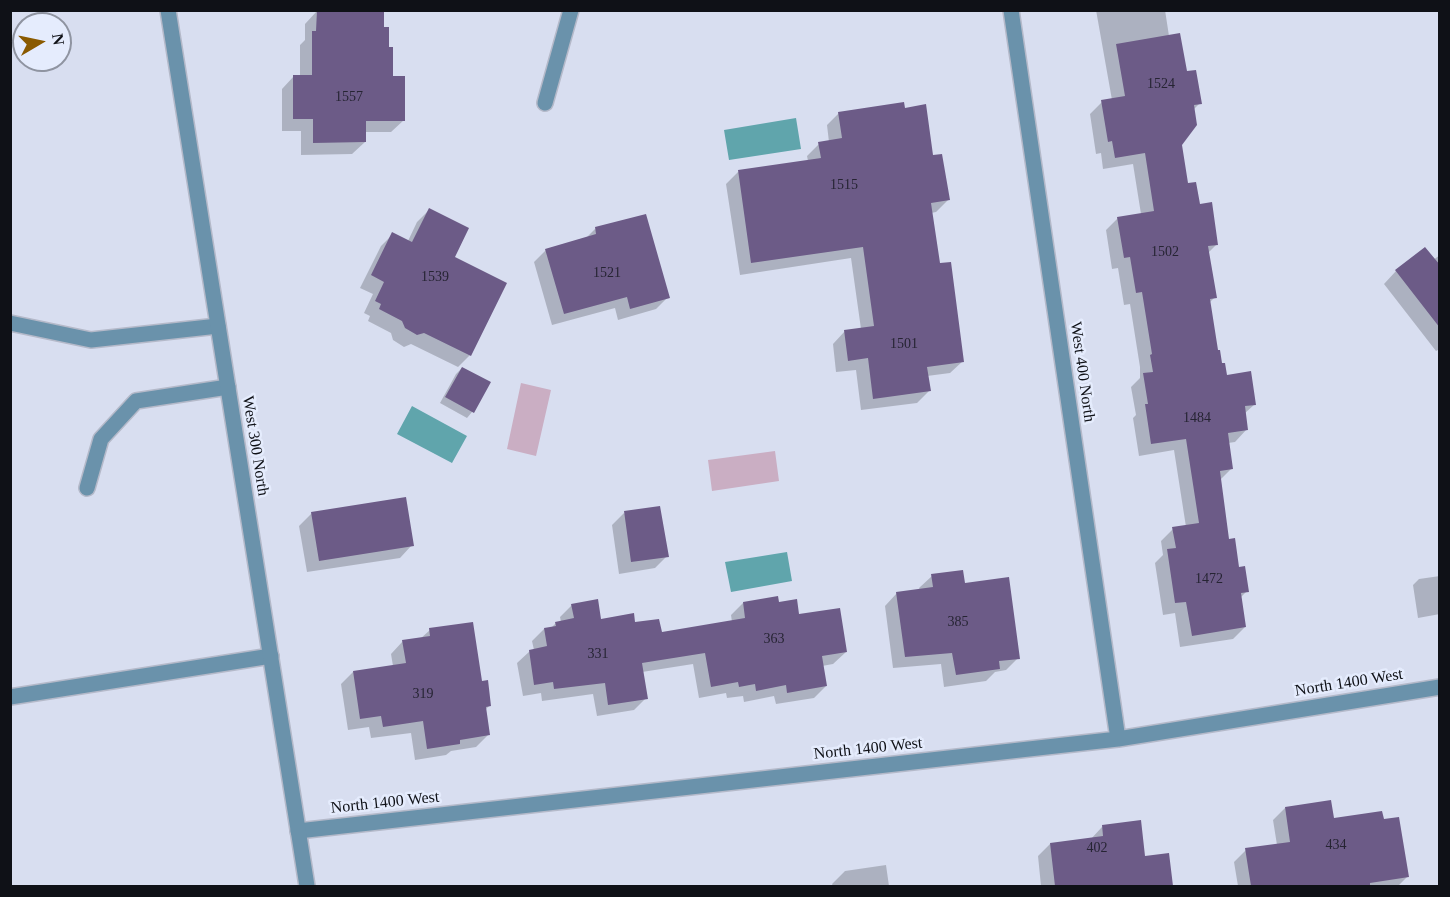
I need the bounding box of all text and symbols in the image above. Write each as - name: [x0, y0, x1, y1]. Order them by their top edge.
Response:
- north arrow: [12, 12, 72, 72]
- text: N: [49, 32, 68, 46]
- house number: 1524: [1147, 76, 1175, 92]
- house number: 1557: [335, 89, 363, 105]
- house number: 1515: [830, 177, 858, 193]
- house number: 1502: [1151, 244, 1179, 260]
- house number: 1521: [593, 265, 621, 281]
- house number: 1539: [421, 269, 449, 285]
- street label: West 400 North: [1065, 321, 1099, 423]
- house number: 1501: [890, 336, 918, 352]
- street label: West 300 North: [238, 395, 272, 497]
- house number: 1484: [1183, 410, 1211, 426]
- house number: 1472: [1195, 571, 1223, 587]
- house number: 385: [948, 614, 968, 630]
- house number: 363: [764, 631, 784, 647]
- house number: 331: [588, 646, 608, 662]
- street label: North 1400 West: [1294, 665, 1404, 701]
- house number: 319: [412, 686, 434, 702]
- street label: North 1400 West: [813, 734, 923, 764]
- street label: North 1400 West: [330, 788, 440, 818]
- house number: 434: [1326, 837, 1346, 853]
- house number: 402: [1086, 840, 1108, 856]

